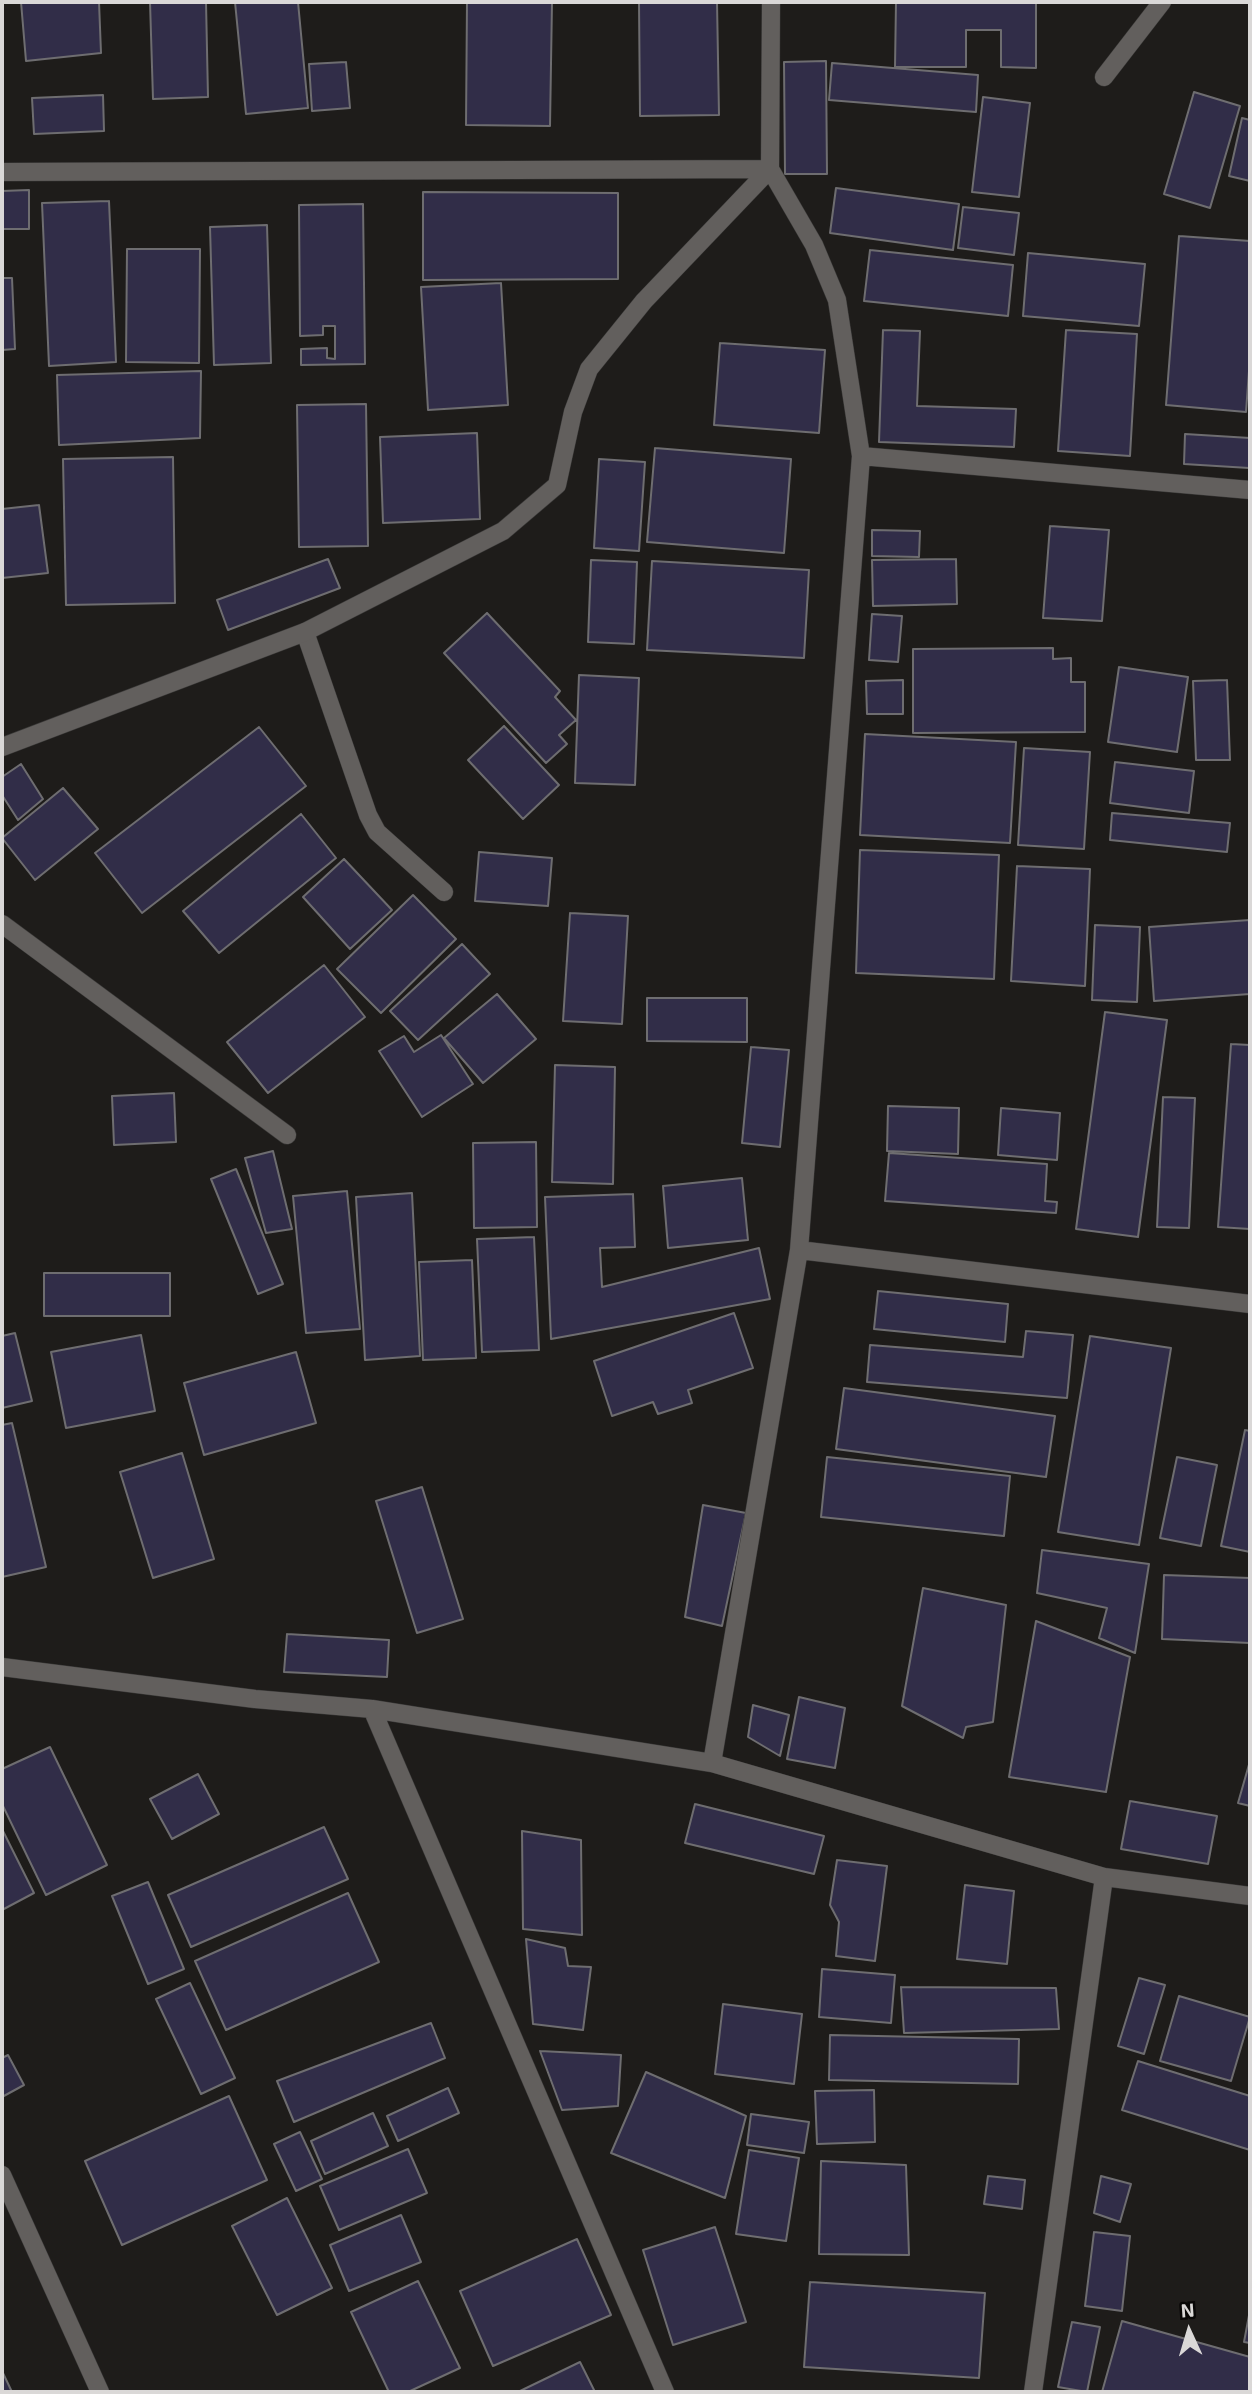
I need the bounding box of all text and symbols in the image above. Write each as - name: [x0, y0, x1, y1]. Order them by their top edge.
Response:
- north arrow: [1154, 2296, 1224, 2366]
- text: N: [1180, 2298, 1195, 2322]

